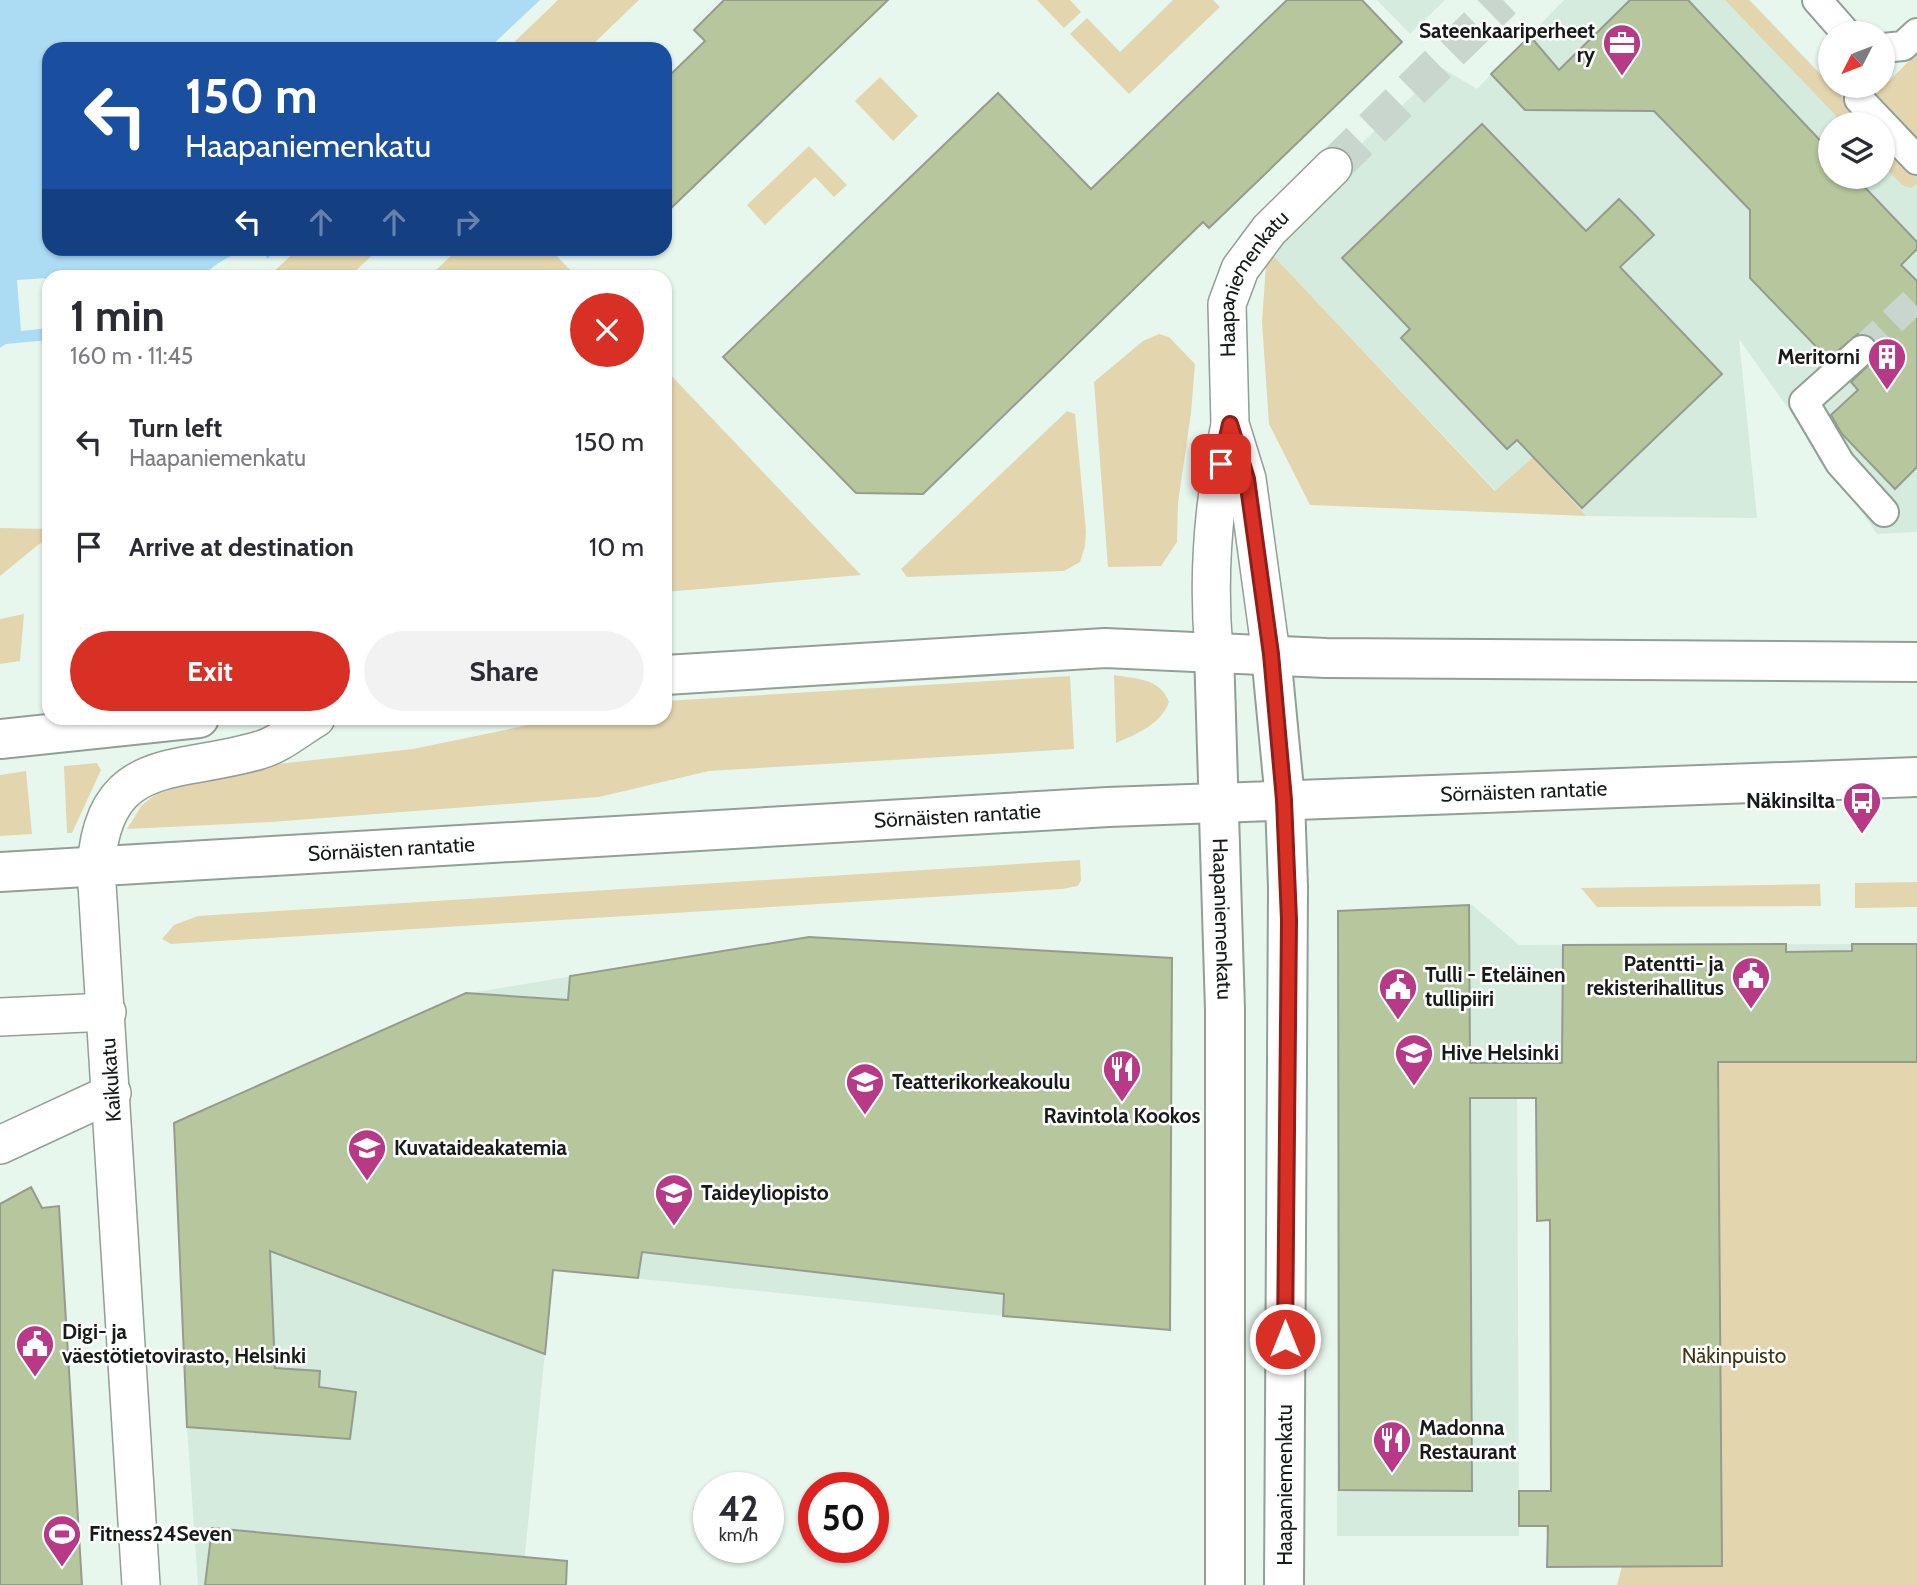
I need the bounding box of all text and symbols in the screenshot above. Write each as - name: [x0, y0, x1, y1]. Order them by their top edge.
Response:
- place label: Sateenkaariperheet ry: [1419, 18, 1596, 67]
- north arrow: [1818, 21, 1895, 98]
- map controls: [1818, 21, 1895, 189]
- office icon: Sateenkaariperheet ry: [1601, 22, 1643, 77]
- text: 150 m: [185, 66, 318, 125]
- icon: left: [70, 70, 161, 161]
- button: layers: [1818, 112, 1895, 189]
- text: Haapaniemenkatu: [185, 126, 431, 165]
- icon: left: [229, 203, 267, 241]
- icon: ahead: [302, 203, 340, 241]
- icon: ahead: [375, 203, 413, 241]
- icon: right: [448, 203, 486, 241]
- street label: Haapaniemenkatu: [1214, 205, 1294, 357]
- text: 1 min: [70, 290, 165, 342]
- button: close: [570, 293, 644, 367]
- building icon: Meritorni: [1866, 336, 1908, 391]
- text: 160 m · 11:45: [70, 342, 193, 370]
- place label: Meritorni: [1777, 344, 1860, 369]
- text: Turn left: [129, 412, 222, 444]
- icon: left: [70, 423, 108, 461]
- text: 150 m: [575, 426, 644, 458]
- pin: [1191, 434, 1251, 494]
- text: Haapaniemenkatu: [129, 444, 306, 472]
- icon: arrive: [1202, 445, 1240, 483]
- icon: arrive: [70, 528, 108, 566]
- text: Arrive at destination: [129, 531, 354, 563]
- text: 10 m: [589, 531, 644, 563]
- button: Exit: [70, 631, 350, 711]
- button: Share: [364, 631, 644, 711]
- street label: Sörnäisten rantatie: [1440, 775, 1608, 807]
- bus stop icon: Näkinsilta: [1841, 780, 1883, 835]
- place label: Näkinsilta: [1746, 788, 1836, 813]
- street label: Sörnäisten rantatie: [873, 798, 1042, 833]
- street label: Sörnäisten rantatie: [307, 831, 476, 866]
- street label: Haapaniemenkatu: [1208, 838, 1238, 1000]
- place label: Patentti- ja rekisterihallitus: [1587, 951, 1725, 1000]
- public building icon: Patentti- ja rekisterihallitus: [1730, 955, 1772, 1010]
- place label: Tulli - Eteläinen tullipiiri: [1425, 962, 1566, 1011]
- public building icon: Tulli - Eteläinen tullipiiri: [1377, 966, 1419, 1021]
- school or university icon: Hive Helsinki: [1393, 1032, 1435, 1087]
- street label: Kaikukatu: [95, 1037, 126, 1123]
- place label: Hive Helsinki: [1441, 1040, 1559, 1065]
- restaurant icon: Ravintola Kookos: [1101, 1048, 1143, 1103]
- school or university icon: Teatterikorkeakoulu: [844, 1061, 886, 1116]
- place label: Teatterikorkeakoulu: [892, 1069, 1070, 1094]
- place label: Ravintola Kookos: [1044, 1103, 1201, 1128]
- school or university icon: Kuvataideakatemia: [346, 1127, 388, 1182]
- place label: Kuvataideakatemia: [394, 1135, 567, 1160]
- school or university icon: Taideyliopisto: [653, 1172, 695, 1227]
- place label: Taideyliopisto: [701, 1180, 829, 1205]
- position arrow: [1248, 1302, 1322, 1376]
- place label: Digi- ja väestötietovirasto, Helsinki: [62, 1319, 306, 1368]
- public building icon: Digi- ja väestötietovirasto, Helsinki: [14, 1323, 56, 1378]
- park label: Näkinpuisto: [1682, 1343, 1786, 1368]
- street label: Haapaniemenkatu: [1272, 1404, 1297, 1566]
- place label: Madonna Restaurant: [1419, 1415, 1517, 1464]
- restaurant icon: Madonna Restaurant: [1371, 1419, 1413, 1474]
- speed limit sign: 50: [798, 1472, 889, 1563]
- text: 42: [718, 1487, 759, 1530]
- sports icon: Fitness24Seven: [41, 1513, 83, 1568]
- place label: Fitness24Seven: [89, 1521, 232, 1546]
- text: km/h: [719, 1524, 758, 1546]

